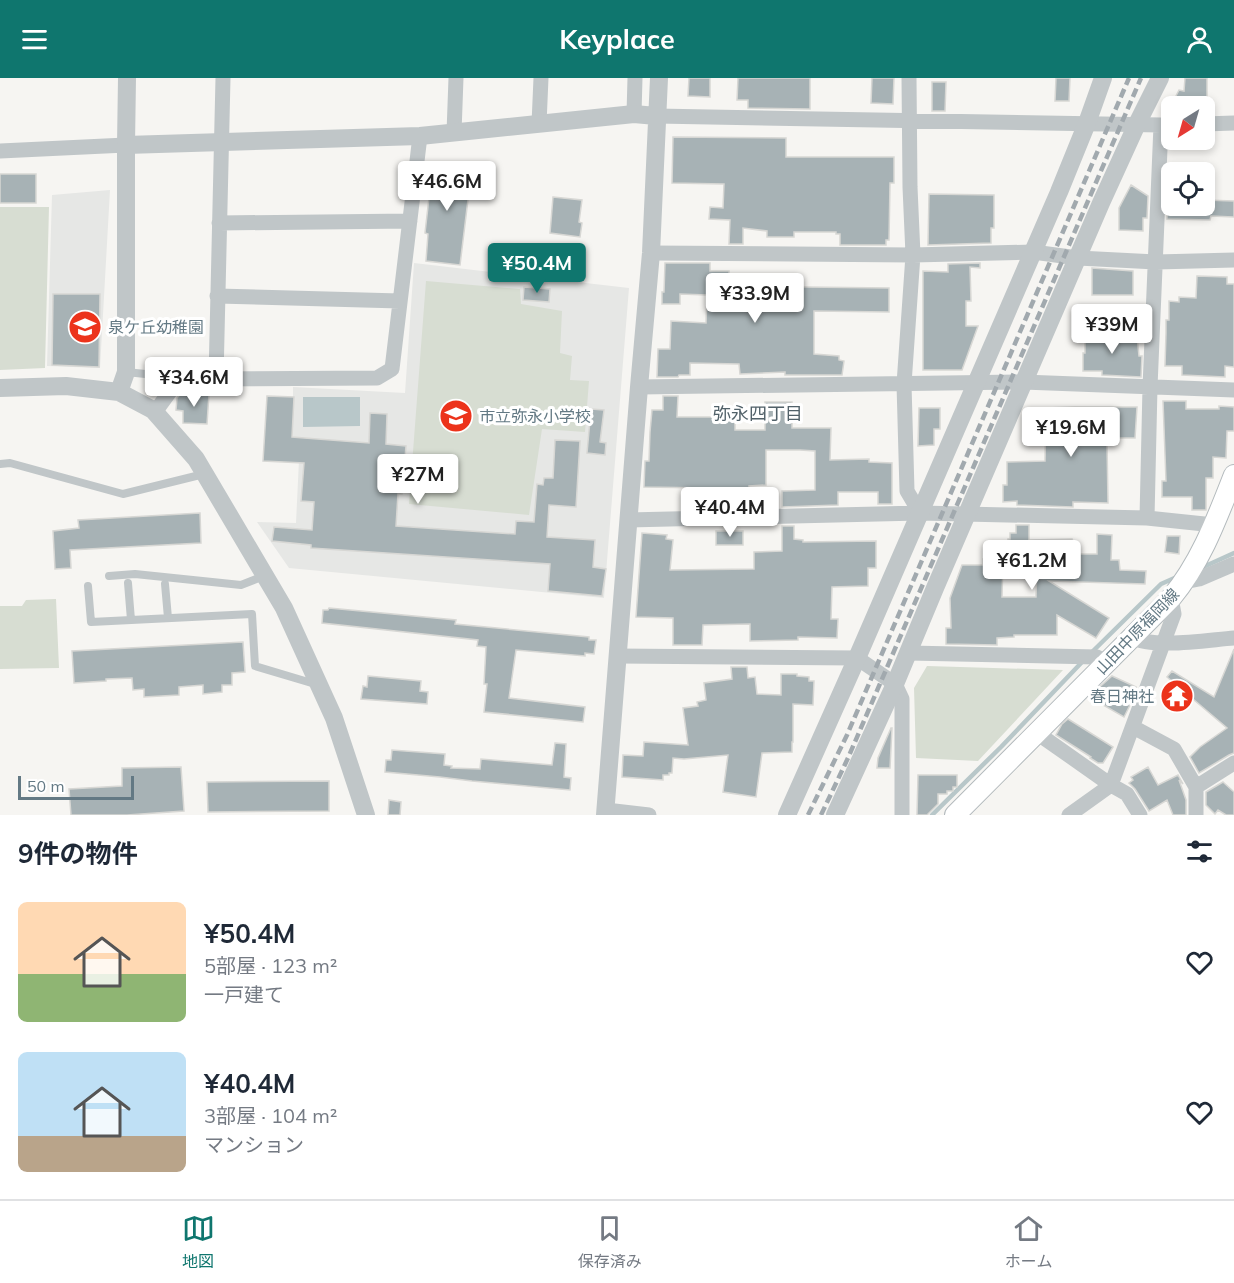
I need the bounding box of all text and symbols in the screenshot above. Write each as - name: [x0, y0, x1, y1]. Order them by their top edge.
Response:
- text: Keyplace: [559, 22, 675, 56]
- icon: menu: [18, 23, 51, 56]
- icon: person: [1183, 23, 1216, 56]
- north arrow: [1161, 96, 1215, 150]
- map controls: [1161, 96, 1215, 216]
- pin: ¥46.6M: [398, 161, 496, 212]
- button: locate: [1161, 162, 1215, 216]
- text: ¥46.6M: [412, 168, 482, 193]
- pin: ¥50.4M: [488, 243, 586, 294]
- text: ¥50.4M: [502, 250, 572, 275]
- pin: ¥33.9M: [706, 273, 804, 324]
- text: ¥33.9M: [720, 280, 790, 305]
- pin: ¥39M: [1076, 304, 1148, 355]
- school or university icon: 泉ケ丘幼稚園: [67, 309, 103, 345]
- text: ¥39M: [1085, 311, 1139, 336]
- place label: 泉ケ丘幼稚園: [108, 317, 204, 337]
- pin: ¥34.6M: [145, 357, 243, 408]
- text: ¥34.6M: [159, 364, 229, 389]
- school or university icon: 市立弥永小学校: [438, 398, 474, 434]
- district label: 弥永四丁目: [713, 402, 803, 425]
- place label: 市立弥永小学校: [479, 406, 591, 426]
- pin: ¥19.6M: [1022, 407, 1120, 458]
- text: ¥19.6M: [1036, 414, 1106, 439]
- pin: ¥27M: [382, 454, 454, 505]
- text: ¥27M: [391, 461, 445, 486]
- pin: ¥40.4M: [681, 487, 779, 538]
- text: ¥40.4M: [695, 494, 765, 519]
- pin: ¥61.2M: [983, 540, 1081, 591]
- text: ¥61.2M: [997, 547, 1067, 572]
- street label: 山田中原福岡線: [1091, 584, 1183, 678]
- temple icon: 春日神社: [1159, 678, 1195, 714]
- place label: 春日神社: [1090, 686, 1154, 706]
- scale bar: [18, 773, 134, 800]
- text: 50 m: [27, 776, 64, 796]
- icon: filters: [1183, 835, 1216, 868]
- text: 9件の物件: [18, 837, 138, 870]
- text: ¥50.4M: [204, 917, 295, 950]
- icon: home: [66, 926, 138, 998]
- icon: heart: [1183, 946, 1216, 979]
- text: 5部屋 · 123 m²: [204, 953, 337, 978]
- text: 一戸建て: [204, 982, 284, 1007]
- text: ¥40.4M: [204, 1067, 295, 1100]
- icon: home: [66, 1076, 138, 1148]
- icon: heart: [1183, 1096, 1216, 1129]
- text: 3部屋 · 104 m²: [204, 1103, 337, 1128]
- text: マンション: [204, 1132, 304, 1157]
- tab: 地図: [182, 1212, 215, 1272]
- tab: 保存済み: [578, 1212, 642, 1272]
- tab: ホーム: [1005, 1212, 1052, 1272]

